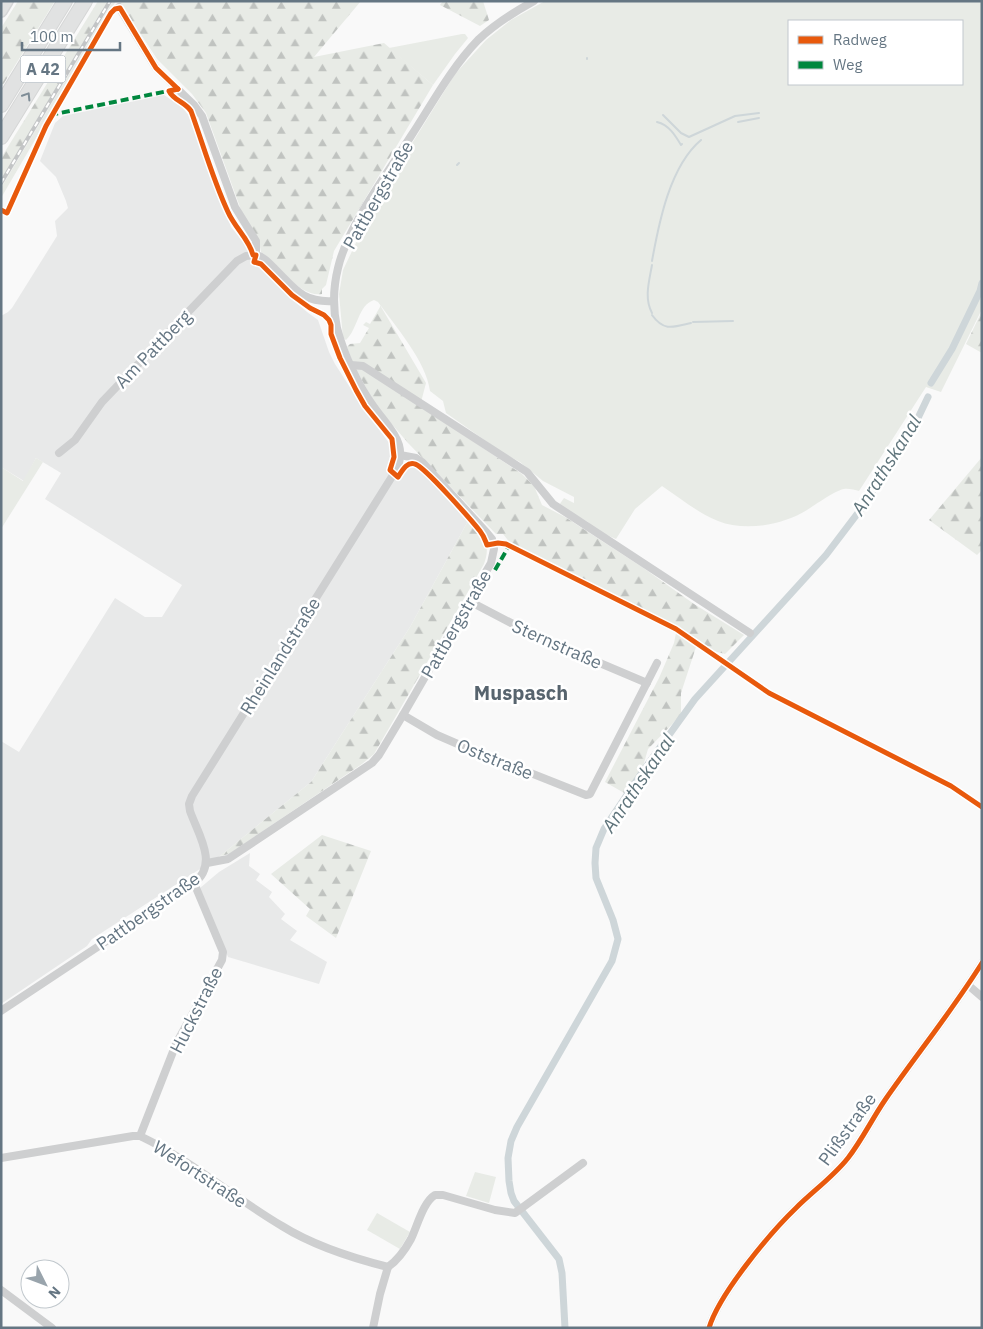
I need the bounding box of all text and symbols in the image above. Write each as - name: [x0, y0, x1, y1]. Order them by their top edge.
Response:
- scale bar: [22, 20, 120, 52]
- legend: [788, 20, 963, 85]
- text: 100 m: [30, 27, 74, 46]
- text: Radweg: [833, 30, 887, 49]
- text: Weg: [833, 55, 862, 74]
- road number: A 42: [20, 56, 66, 82]
- one-way arrow: [21, 92, 30, 101]
- street label: Pattbergstraße: [338, 137, 418, 253]
- street label: Am Pattberg: [110, 305, 196, 393]
- water label: Anrathskanal: [845, 411, 926, 520]
- street label: Pattbergstraße: [416, 566, 496, 682]
- street label: Rheinlandstraße: [235, 593, 325, 719]
- street label: Sternstraße: [509, 614, 606, 674]
- district label: Muspasch: [474, 679, 568, 706]
- water label: Anrathskanal: [596, 729, 680, 838]
- street label: Oststraße: [454, 733, 537, 785]
- street label: Pattbergstraße: [92, 867, 204, 955]
- street label: Huckstraße: [164, 963, 228, 1057]
- street label: Plißstraße: [813, 1088, 881, 1170]
- street label: Wefortstraße: [149, 1135, 251, 1213]
- north arrow: [20, 1259, 70, 1309]
- text: N: [45, 1283, 65, 1302]

